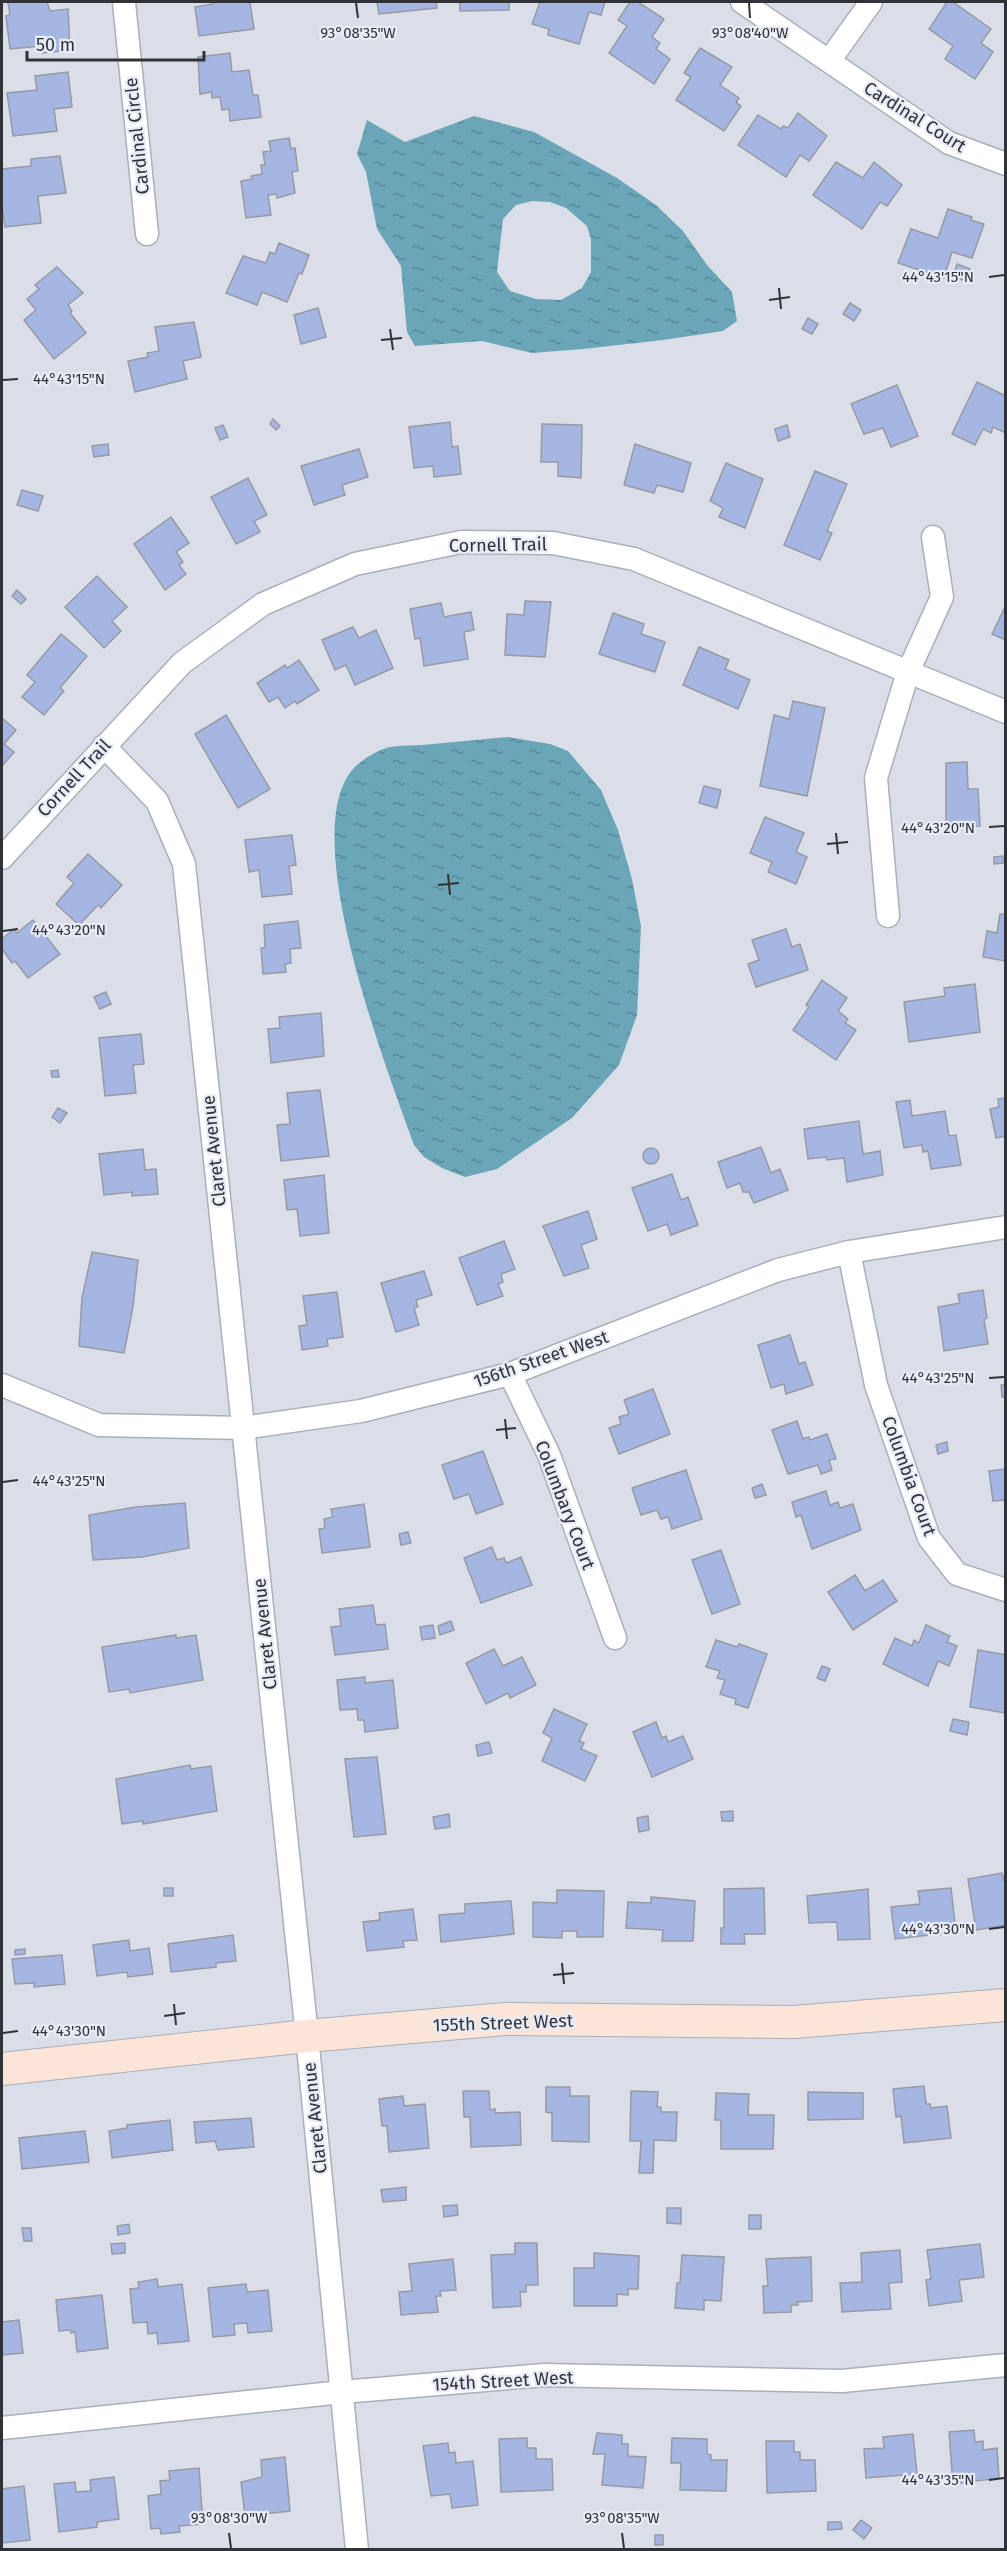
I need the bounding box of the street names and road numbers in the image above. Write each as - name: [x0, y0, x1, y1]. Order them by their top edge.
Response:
- street label: Cardinal Circle: [120, 77, 154, 195]
- street label: Cardinal Court: [860, 77, 971, 157]
- street label: Cornell Trail: [449, 533, 547, 557]
- street label: Cornell Trail: [33, 735, 115, 821]
- street label: Claret Avenue: [197, 1094, 231, 1208]
- street label: 156th Street West: [471, 1325, 612, 1392]
- street label: Columbia Court: [877, 1413, 941, 1539]
- street label: Columbary Court: [530, 1437, 600, 1573]
- street label: Claret Avenue: [248, 1577, 282, 1691]
- street label: 155th Street West: [432, 2010, 574, 2036]
- street label: Claret Avenue: [298, 2061, 332, 2175]
- street label: 154th Street West: [432, 2366, 575, 2396]

